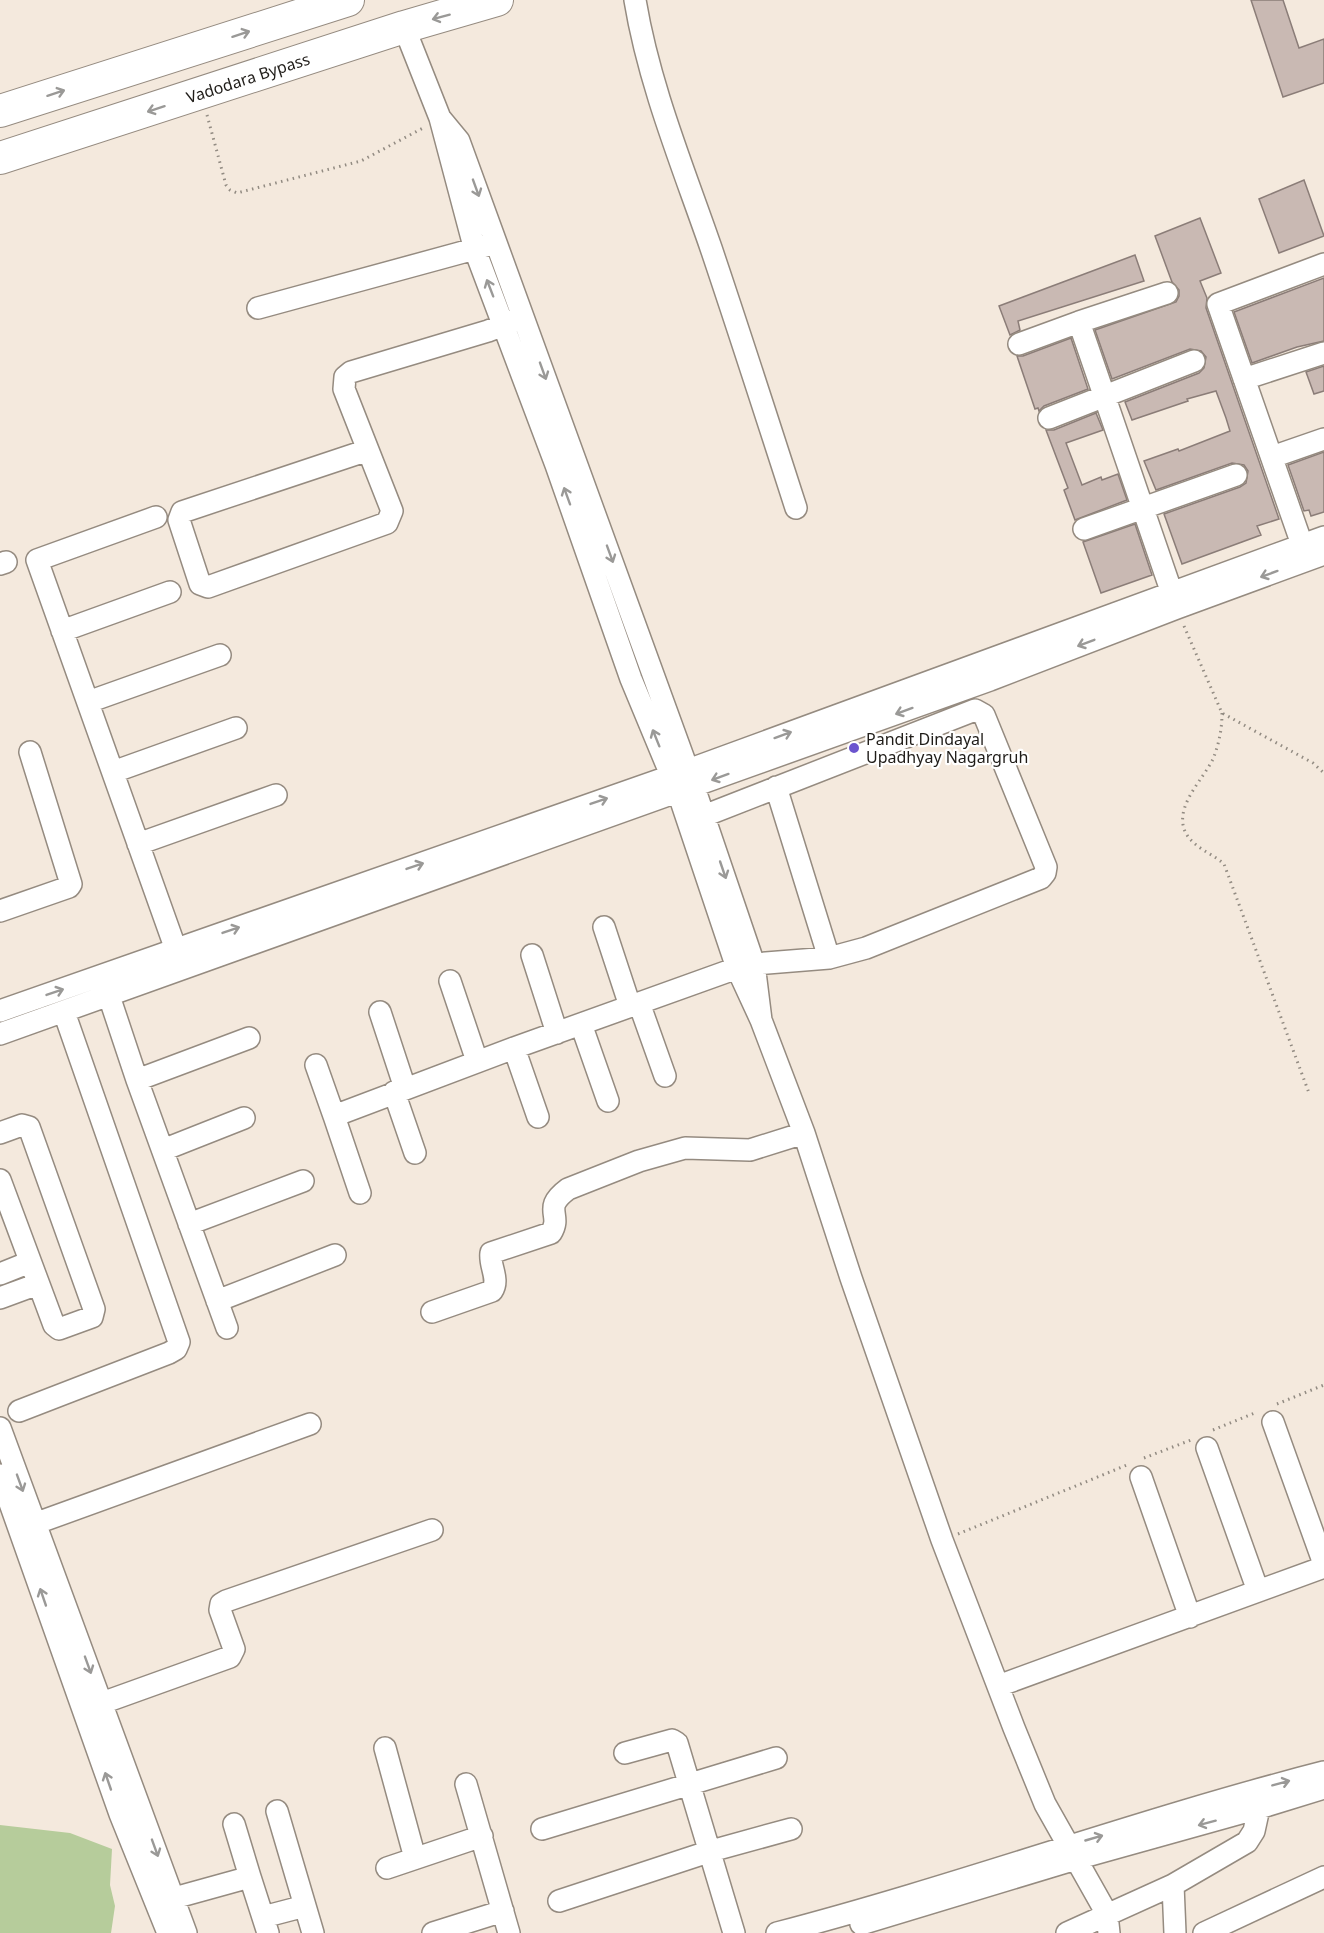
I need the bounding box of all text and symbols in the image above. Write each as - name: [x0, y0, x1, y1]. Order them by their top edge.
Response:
- one-way arrow: [432, 11, 451, 23]
- one-way arrow: [231, 28, 250, 39]
- street label: Vadodara Bypass: [183, 48, 313, 108]
- one-way arrow: [46, 87, 65, 98]
- one-way arrow: [147, 104, 166, 115]
- one-way arrow: [472, 178, 483, 197]
- one-way arrow: [484, 279, 495, 297]
- one-way arrow: [539, 361, 550, 380]
- one-way arrow: [561, 487, 572, 506]
- one-way arrow: [605, 545, 616, 563]
- one-way arrow: [1260, 570, 1279, 581]
- one-way arrow: [1078, 638, 1096, 649]
- one-way arrow: [895, 706, 914, 717]
- place label: Pandit Dindayal Upadhyay Nagargruh: [866, 728, 1028, 768]
- one-way arrow: [650, 729, 661, 748]
- one-way arrow: [773, 729, 792, 740]
- marker: Pandit Dindayal Upadhyay Nagargruh: [847, 741, 861, 755]
- one-way arrow: [712, 773, 730, 784]
- one-way arrow: [590, 795, 608, 806]
- one-way arrow: [405, 859, 424, 870]
- one-way arrow: [718, 860, 729, 879]
- one-way arrow: [221, 924, 240, 935]
- one-way arrow: [45, 985, 64, 996]
- one-way arrow: [16, 1473, 27, 1491]
- one-way arrow: [37, 1588, 48, 1607]
- one-way arrow: [84, 1655, 95, 1674]
- one-way arrow: [102, 1772, 113, 1791]
- one-way arrow: [1271, 1776, 1290, 1788]
- one-way arrow: [1198, 1817, 1217, 1829]
- one-way arrow: [1084, 1832, 1103, 1843]
- one-way arrow: [151, 1839, 162, 1857]

